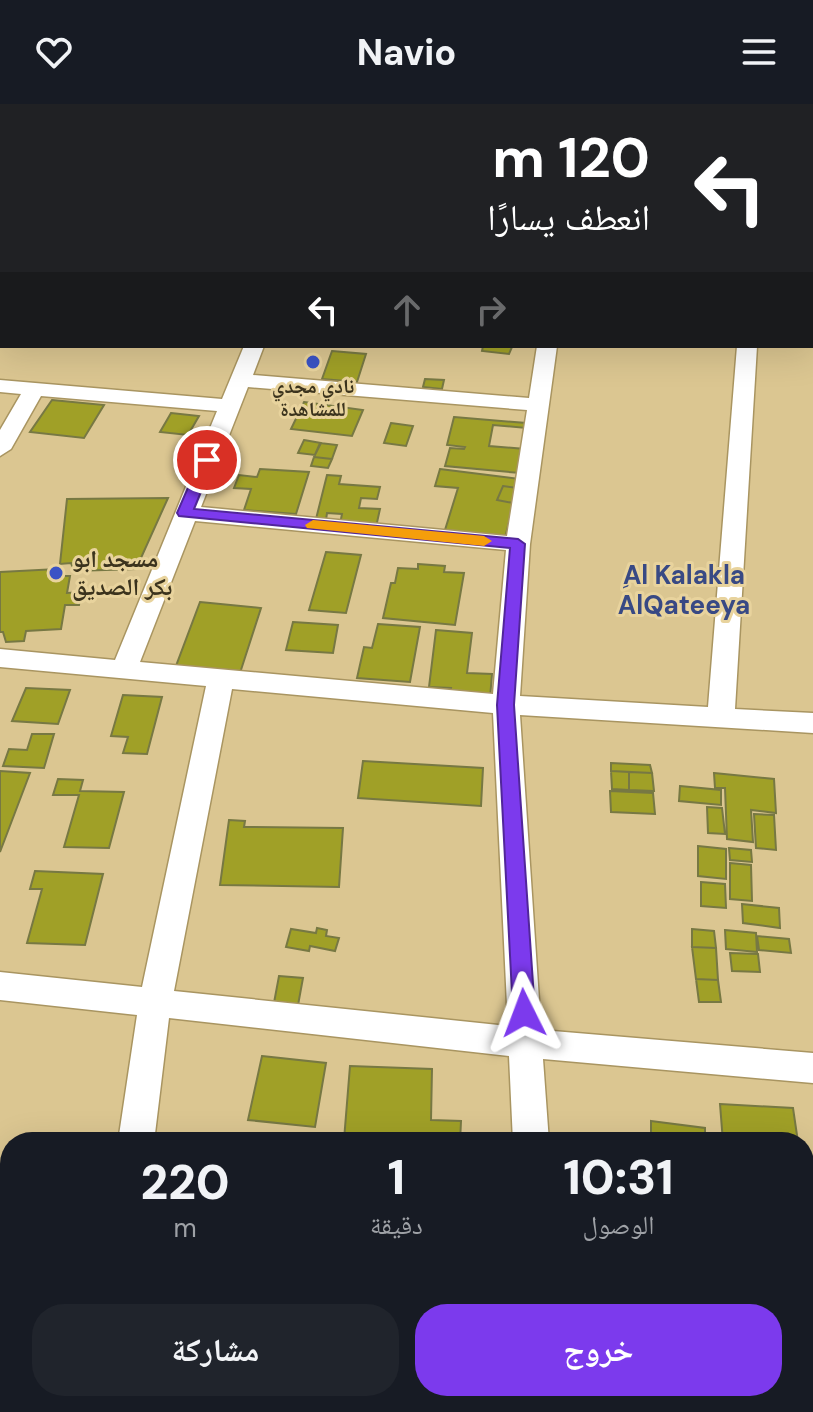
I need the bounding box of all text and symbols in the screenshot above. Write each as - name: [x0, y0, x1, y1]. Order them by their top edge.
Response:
- text: Navio: [357, 29, 456, 76]
- icon: heart: [32, 30, 76, 74]
- icon: menu: [737, 30, 781, 74]
- text: 120 m: [492, 121, 650, 194]
- icon: left: [678, 136, 782, 240]
- text: انعطف يسارًا: [487, 194, 650, 241]
- icon: left: [301, 288, 345, 332]
- icon: ahead: [385, 288, 429, 332]
- icon: right: [469, 288, 513, 332]
- marker: نادي مجدي للمشاهدة: [304, 353, 322, 371]
- place label: نادي مجدي للمشاهدة: [272, 373, 354, 422]
- pin: [173, 426, 241, 494]
- icon: arrive: [185, 438, 229, 482]
- place label: مسجد ابو بكر الصديق: [72, 543, 172, 602]
- district label: ِAl Kalakla AlQateeya: [618, 558, 750, 622]
- marker: مسجد ابو بكر الصديق: [47, 564, 65, 582]
- position arrow: [482, 971, 566, 1055]
- text: 1: [388, 1146, 405, 1209]
- text: 10:31: [563, 1146, 674, 1209]
- text: 220: [140, 1151, 230, 1214]
- text: دقيقة: [370, 1208, 423, 1242]
- text: الوصول: [582, 1208, 654, 1242]
- text: m: [173, 1211, 197, 1245]
- button: مشاركة: [32, 1304, 399, 1396]
- button: خروج: [415, 1304, 782, 1396]

